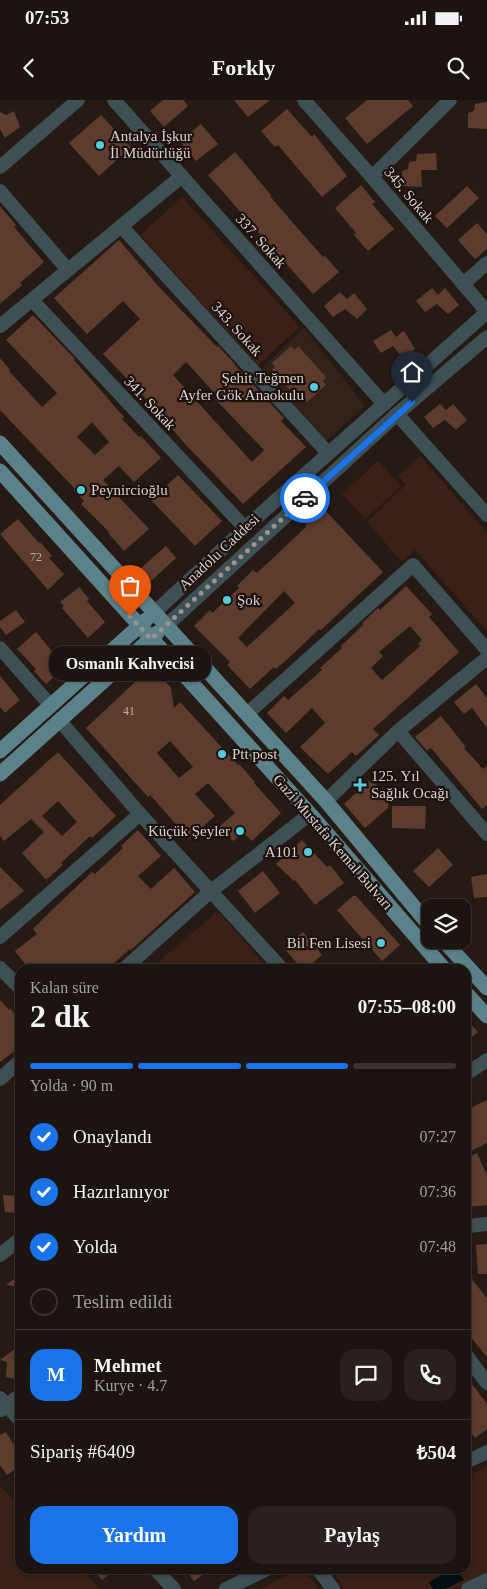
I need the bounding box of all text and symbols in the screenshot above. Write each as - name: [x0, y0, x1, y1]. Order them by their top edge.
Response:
- text: 07:53: [25, 7, 69, 28]
- icon: back: [15, 54, 43, 82]
- icon: search: [444, 54, 472, 82]
- text: Forkly: [212, 55, 275, 80]
- place label: Antalya İşkur İl Müdürlüğü: [110, 128, 192, 161]
- marker: Antalya İşkur İl Müdürlüğü: [94, 139, 106, 151]
- street label: 345. Sokak: [381, 164, 437, 226]
- street label: 337. Sokak: [232, 211, 290, 272]
- street label: 343. Sokak: [208, 299, 266, 360]
- pin: [391, 351, 433, 402]
- icon: home: [398, 358, 426, 386]
- place label: Şehit Teğmen Ayfer Gök Anaokulu: [179, 370, 304, 403]
- street label: 341. Sokak: [121, 373, 179, 434]
- marker: Şehit Teğmen Ayfer Gök Anaokulu: [308, 381, 320, 393]
- courier: [280, 473, 330, 523]
- place label: Peynircioğlu: [91, 482, 168, 498]
- marker: Peynircioğlu: [75, 484, 87, 496]
- icon: car: [291, 484, 319, 512]
- street label: Anadolu Caddesi: [176, 511, 262, 593]
- house number: 72: [30, 550, 42, 564]
- pin: [109, 565, 151, 616]
- icon: bag: [116, 572, 144, 600]
- place label: Şok: [237, 592, 261, 608]
- marker: Şok: [221, 594, 233, 606]
- callout: Osmanlı Kahvecisi: [49, 646, 211, 681]
- text: Osmanlı Kahvecisi: [66, 655, 194, 672]
- house number: 41: [123, 704, 135, 718]
- place label: Ptt post: [232, 746, 278, 762]
- marker: Ptt post: [216, 748, 228, 760]
- place label: 125. Yıl Sağlık Ocağı: [371, 768, 449, 801]
- street label: Gazi Mustafa Kemal Bulvarı: [270, 771, 396, 913]
- marker: 125. Yıl Sağlık Ocağı: [353, 778, 367, 792]
- place label: Küçük Şeyler: [148, 823, 230, 839]
- marker: Küçük Şeyler: [234, 825, 246, 837]
- place label: A101: [265, 844, 298, 860]
- marker: A101: [302, 846, 314, 858]
- map controls: [421, 899, 471, 949]
- button: layers: [421, 899, 471, 949]
- place label: Bil Fen Lisesi: [287, 935, 371, 951]
- marker: Bil Fen Lisesi: [375, 937, 387, 949]
- text: Kalan süre: [30, 979, 99, 996]
- text: 07:55–08:00: [358, 996, 456, 1017]
- text: 2 dk: [30, 998, 90, 1034]
- text: Yolda · 90 m: [30, 1077, 113, 1094]
- icon: check: [30, 1123, 58, 1151]
- text: Onaylandı: [73, 1126, 152, 1147]
- text: 07:27: [420, 1128, 456, 1145]
- icon: check: [30, 1178, 58, 1206]
- text: Hazırlanıyor: [73, 1181, 169, 1202]
- text: 07:36: [420, 1183, 456, 1200]
- icon: check: [30, 1233, 58, 1261]
- text: Yolda: [73, 1236, 118, 1257]
- text: 07:48: [420, 1238, 456, 1255]
- text: Teslim edildi: [73, 1291, 172, 1312]
- button: chat: [340, 1349, 392, 1401]
- button: phone: [404, 1349, 456, 1401]
- text: Mehmet: [94, 1355, 162, 1376]
- text: M: [47, 1364, 65, 1385]
- text: Kurye · 4.7: [94, 1377, 167, 1394]
- text: Sipariş #6409: [30, 1441, 135, 1462]
- text: ₺504: [417, 1442, 456, 1463]
- button: Yardım: [30, 1506, 238, 1564]
- button: Paylaş: [248, 1506, 456, 1564]

